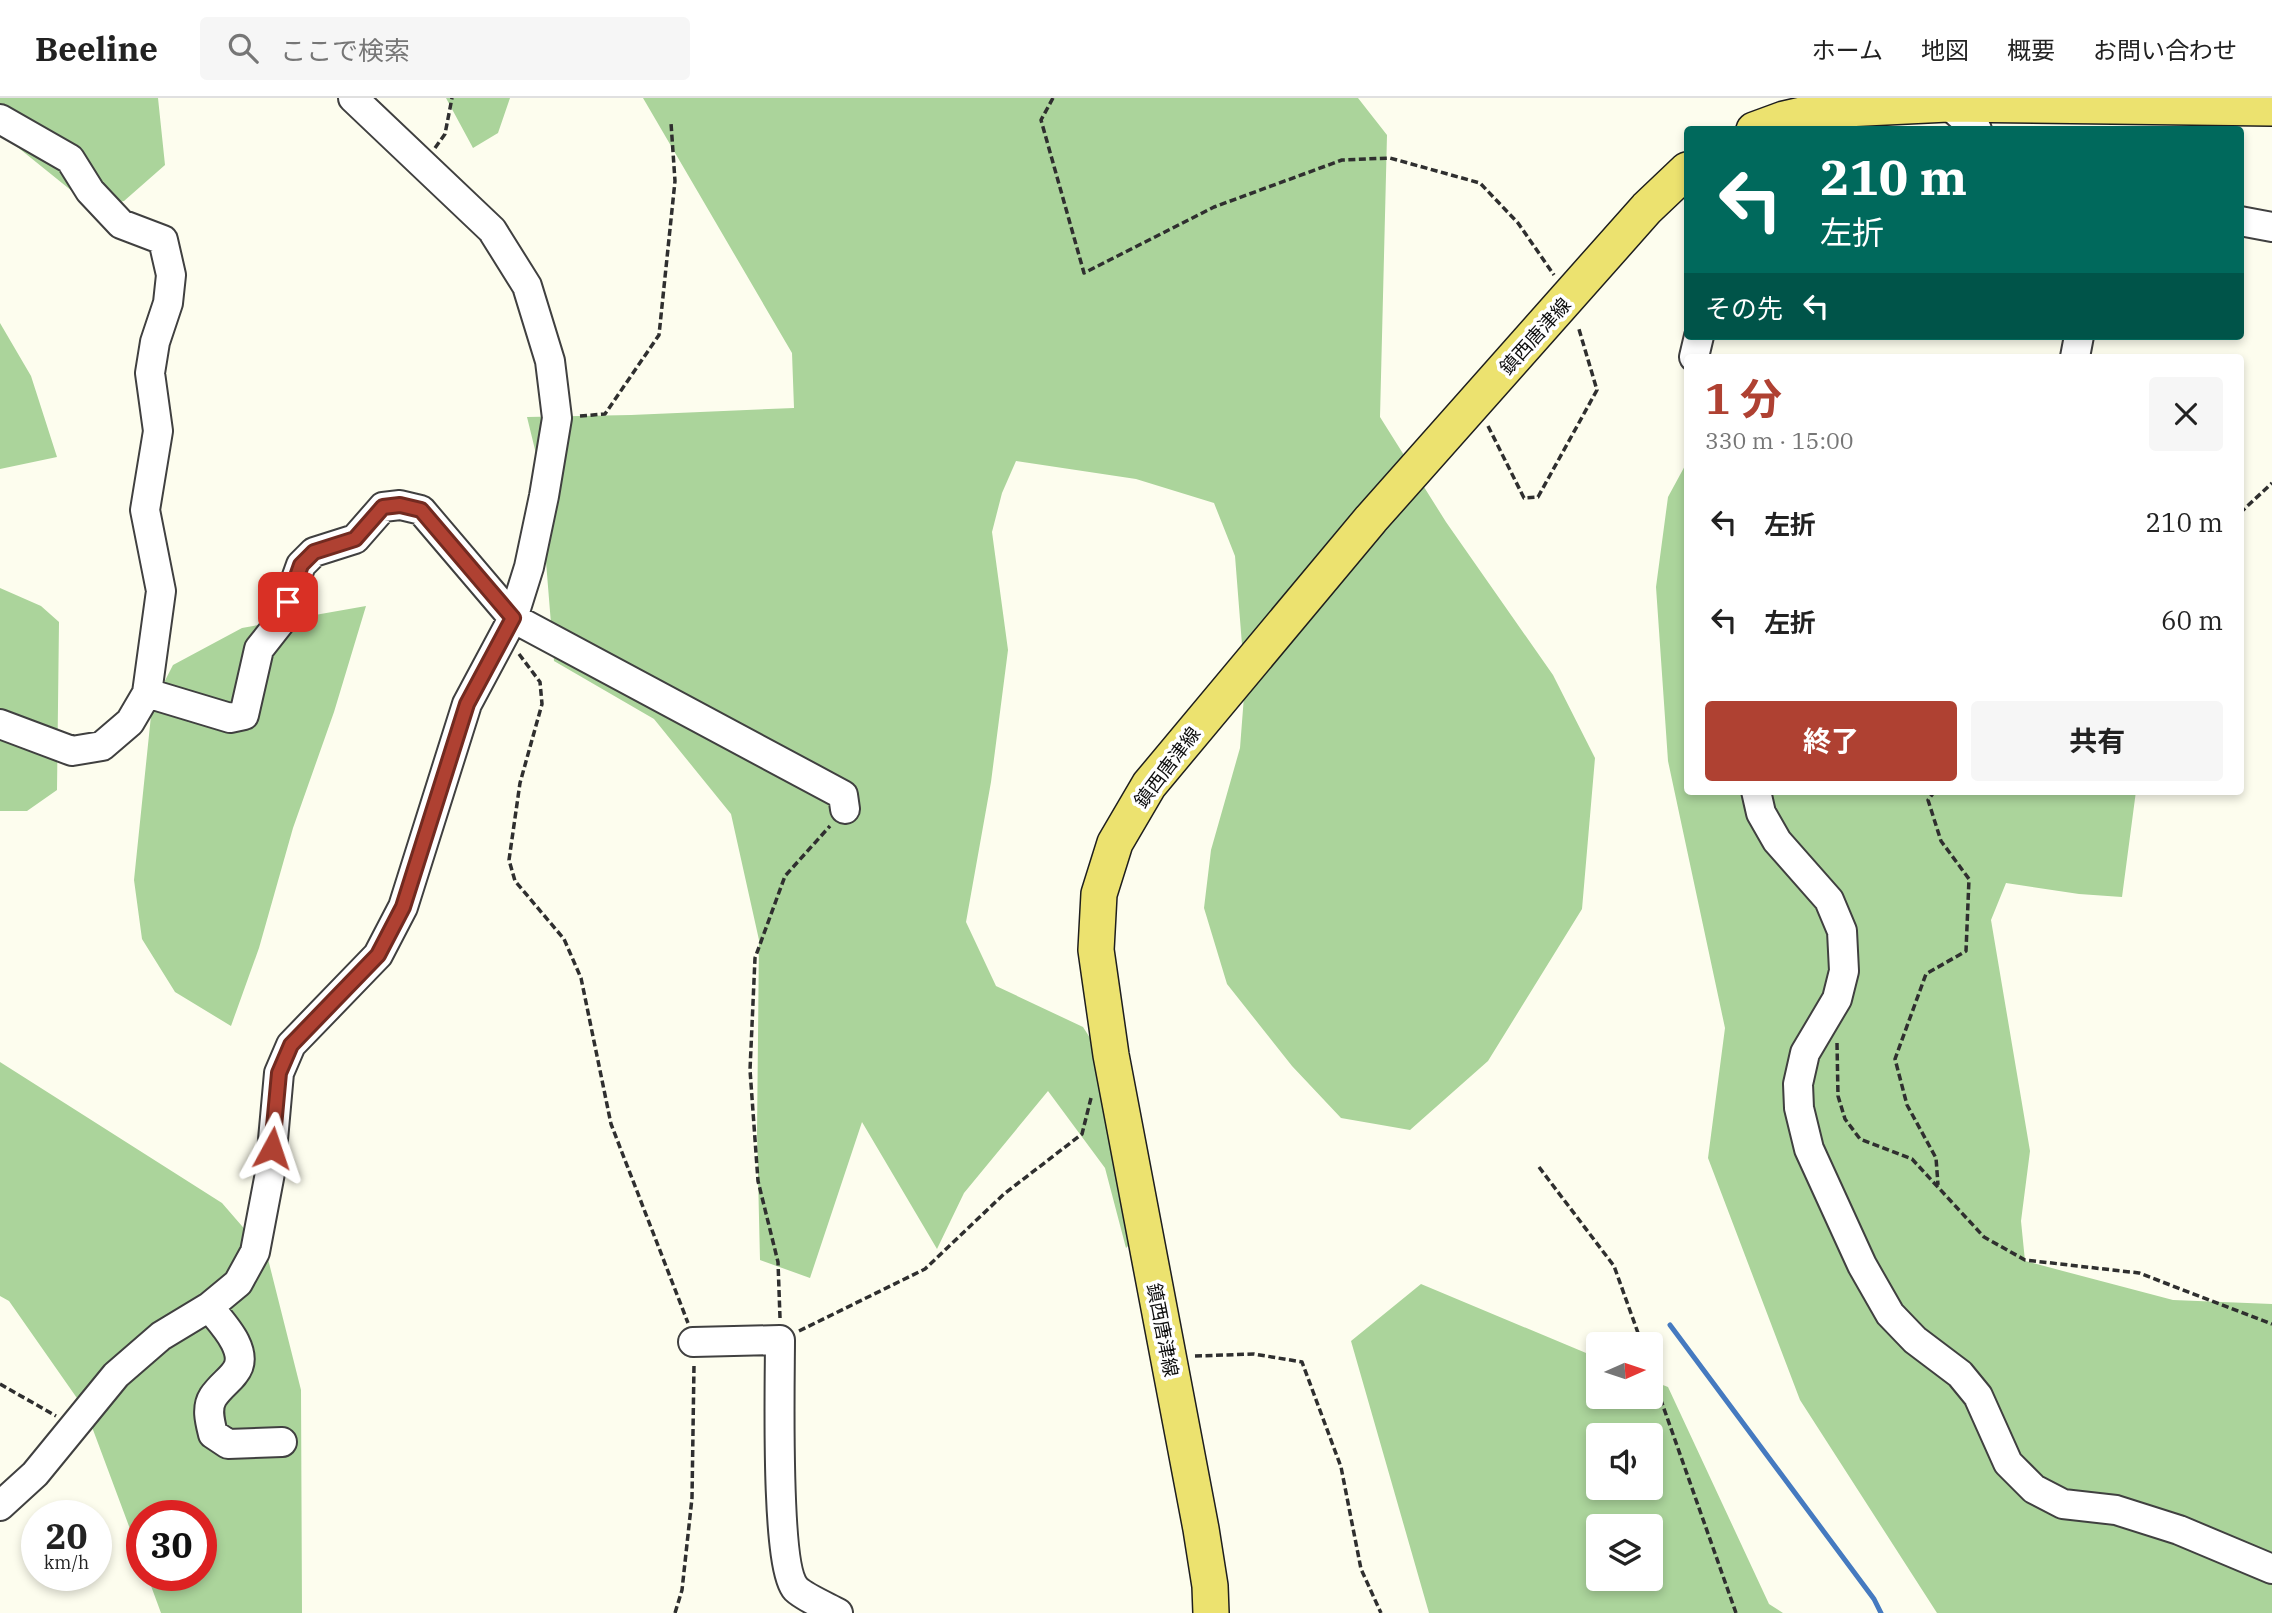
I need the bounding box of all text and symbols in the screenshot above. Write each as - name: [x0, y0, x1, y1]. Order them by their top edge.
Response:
- search box: [200, 17, 690, 80]
- text: Beeline: [35, 27, 158, 70]
- icon: search: [224, 29, 262, 67]
- text: ここで検索: [280, 33, 410, 67]
- text: ホーム: [1812, 34, 1883, 66]
- text: 地図: [1921, 34, 1969, 66]
- text: 概要: [2007, 34, 2055, 66]
- text: お問い合わせ: [2093, 34, 2237, 66]
- text: 210 m: [1820, 145, 1967, 208]
- icon: left: [1705, 154, 1796, 245]
- text: 左折: [1820, 211, 1884, 253]
- icon: left: [1797, 287, 1835, 325]
- text: その先: [1705, 291, 1783, 325]
- street label: 鎮西唐津線: [1494, 293, 1576, 379]
- text: 1 分: [1705, 371, 1782, 426]
- button: close: [2149, 377, 2223, 451]
- text: 330 m · 15:00: [1705, 425, 1854, 455]
- icon: left: [1705, 503, 1743, 541]
- text: 210 m: [2145, 505, 2223, 539]
- text: 左折: [1764, 507, 1816, 541]
- pin: [258, 572, 318, 632]
- icon: arrive: [269, 583, 307, 621]
- icon: left: [1705, 601, 1743, 639]
- text: 60 m: [2161, 603, 2223, 637]
- text: 左折: [1764, 605, 1816, 639]
- button: 終了: [1705, 701, 1957, 781]
- button: 共有: [1971, 701, 2223, 781]
- street label: 鎮西唐津線: [1129, 722, 1205, 812]
- position arrow: [235, 1111, 309, 1185]
- street label: 鎮西唐津線: [1142, 1281, 1184, 1379]
- north arrow: [1586, 1332, 1662, 1409]
- map controls: [1586, 1332, 1663, 1591]
- button: sound: [1586, 1423, 1663, 1500]
- speed limit sign: 30: [126, 1500, 217, 1591]
- text: 20: [45, 1513, 88, 1559]
- button: layers: [1586, 1514, 1663, 1591]
- text: km/h: [44, 1551, 89, 1574]

